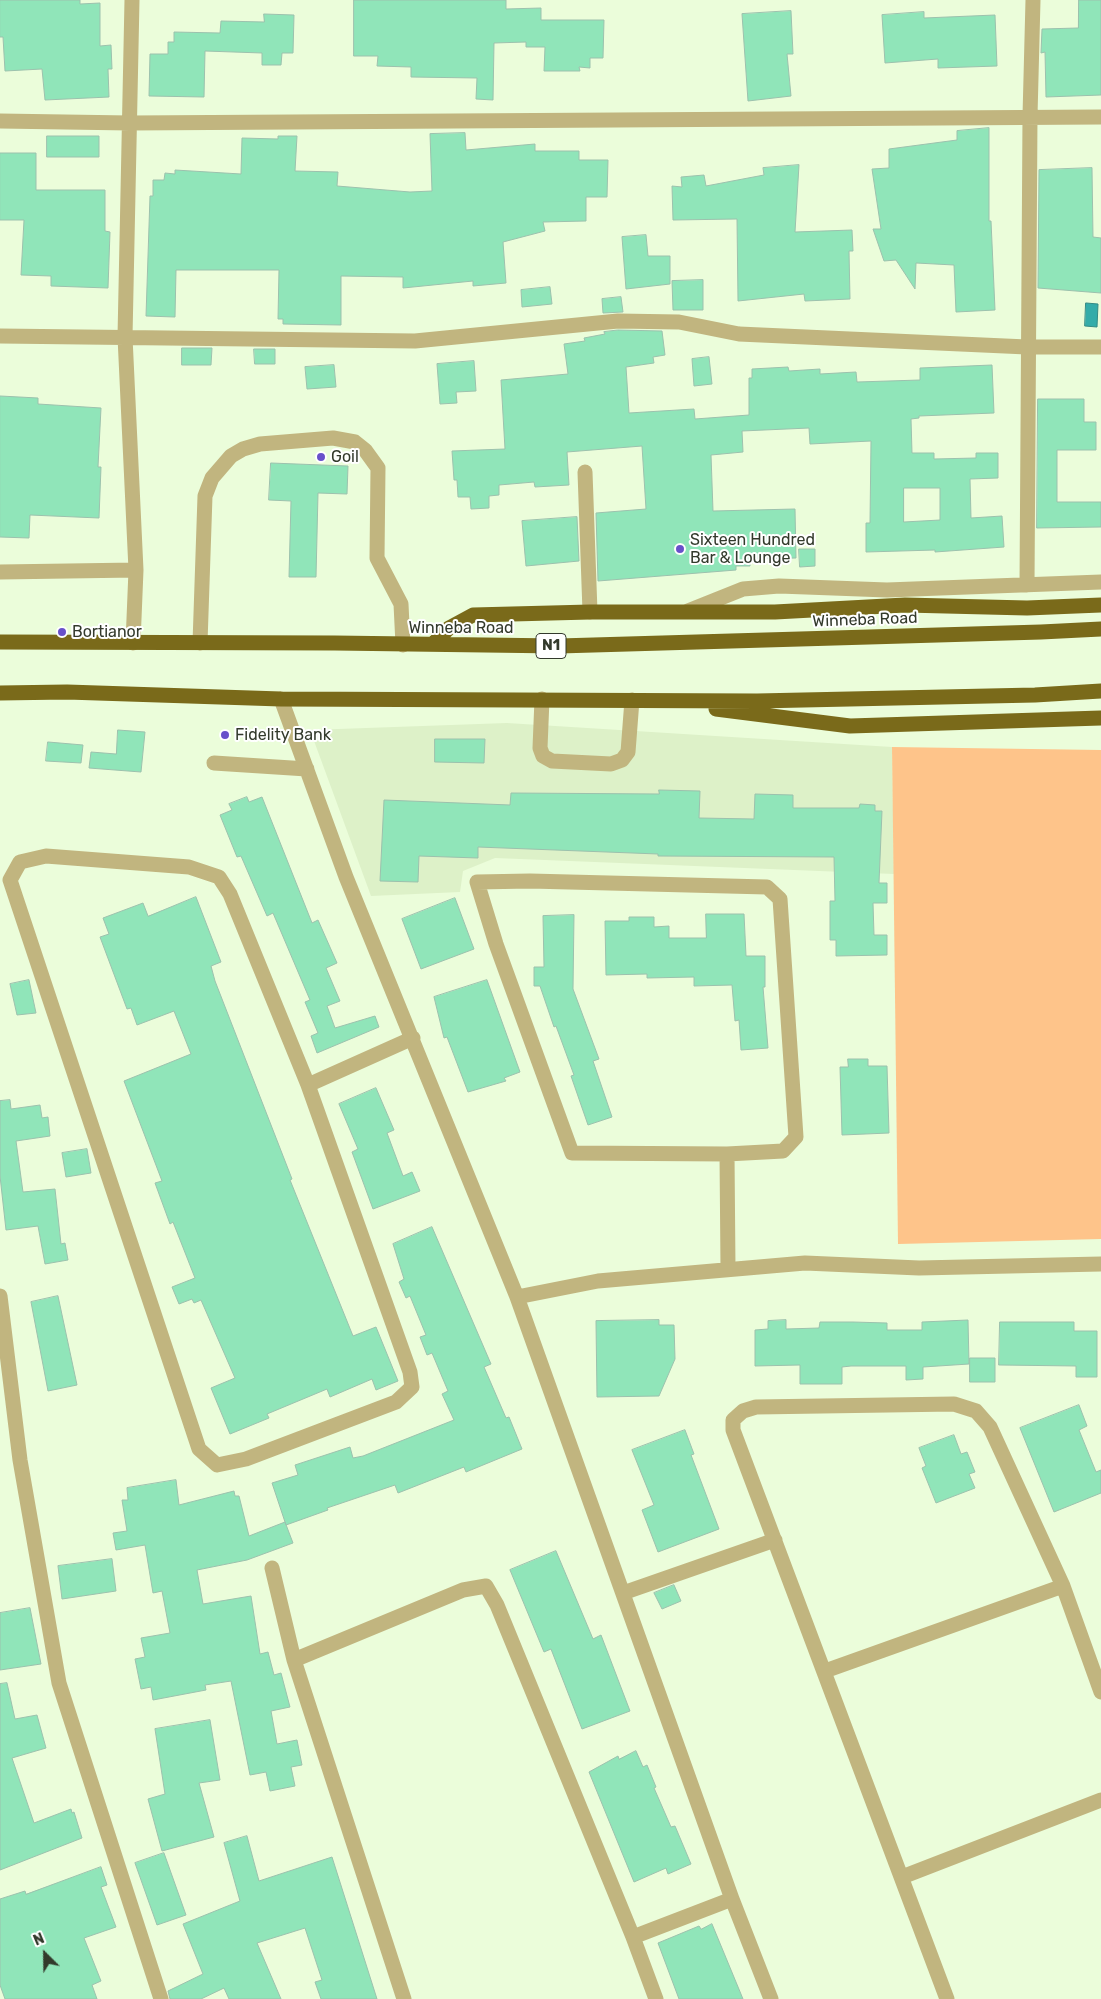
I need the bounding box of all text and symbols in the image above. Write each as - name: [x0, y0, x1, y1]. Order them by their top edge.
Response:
- place label: Goil: [331, 447, 359, 467]
- marker: Goil: [315, 451, 327, 463]
- place label: Sixteen Hundred Bar & Lounge: [690, 530, 815, 568]
- marker: Sixteen Hundred Bar & Lounge: [674, 543, 686, 555]
- street label: Winneba Road: [812, 609, 918, 631]
- street label: Winneba Road: [408, 618, 514, 638]
- place label: Bortianor: [72, 622, 142, 642]
- marker: Bortianor: [56, 626, 68, 638]
- road number: N1: [536, 634, 566, 658]
- place label: Fidelity Bank: [235, 725, 331, 745]
- marker: Fidelity Bank: [219, 729, 231, 741]
- north arrow: [20, 1929, 70, 1979]
- text: N: [31, 1930, 47, 1950]

